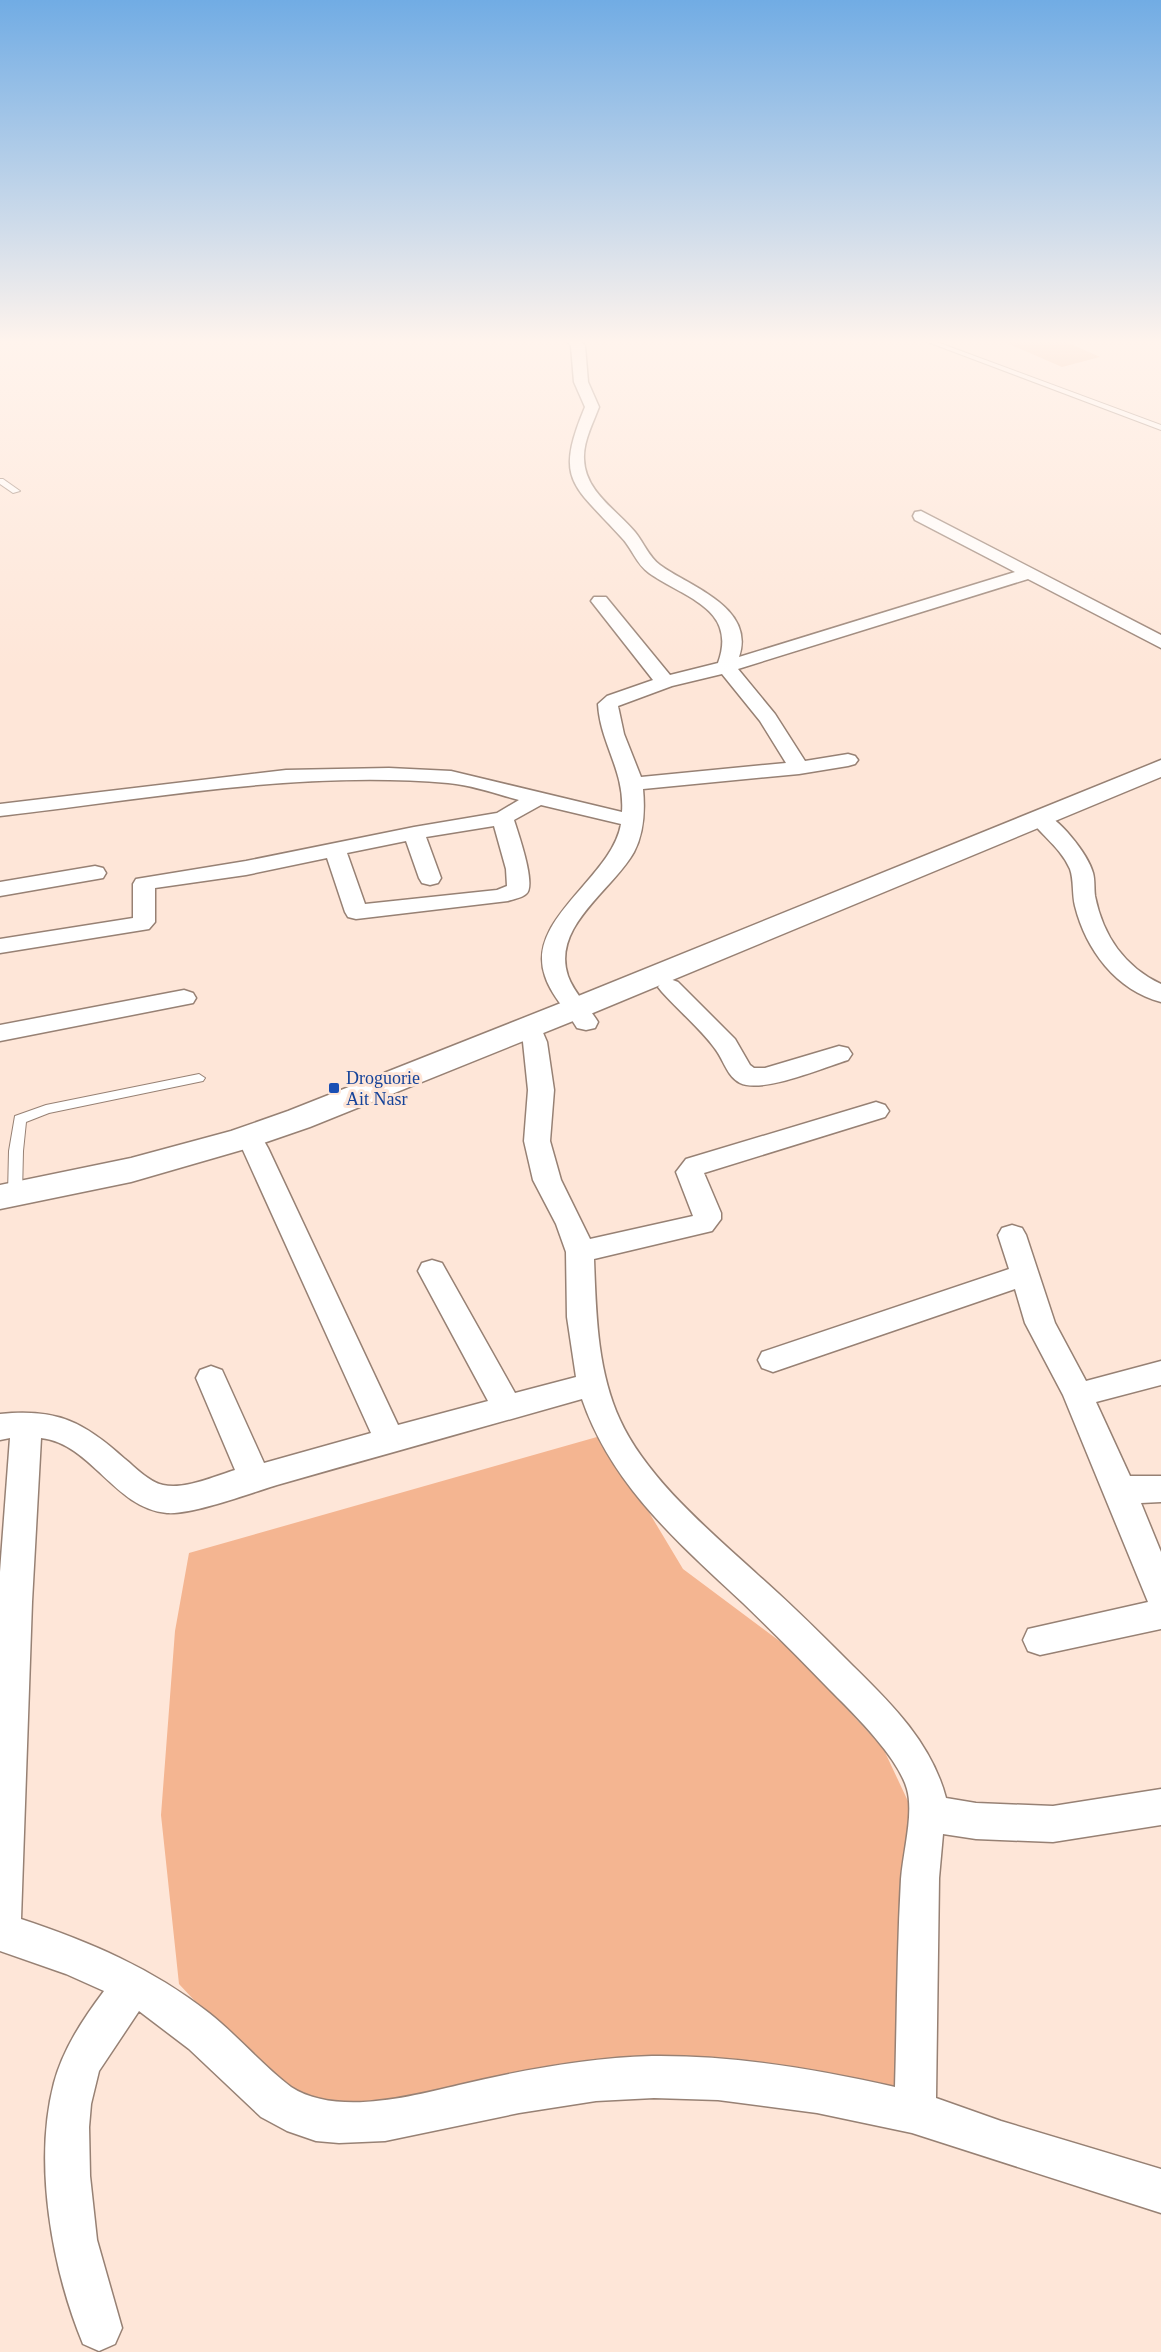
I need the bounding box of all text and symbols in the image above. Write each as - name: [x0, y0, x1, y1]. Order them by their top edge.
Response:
- place label: Droguorie Ait Nasr: [346, 1068, 420, 1109]
- marker: Droguorie Ait Nasr: [327, 1081, 341, 1095]

